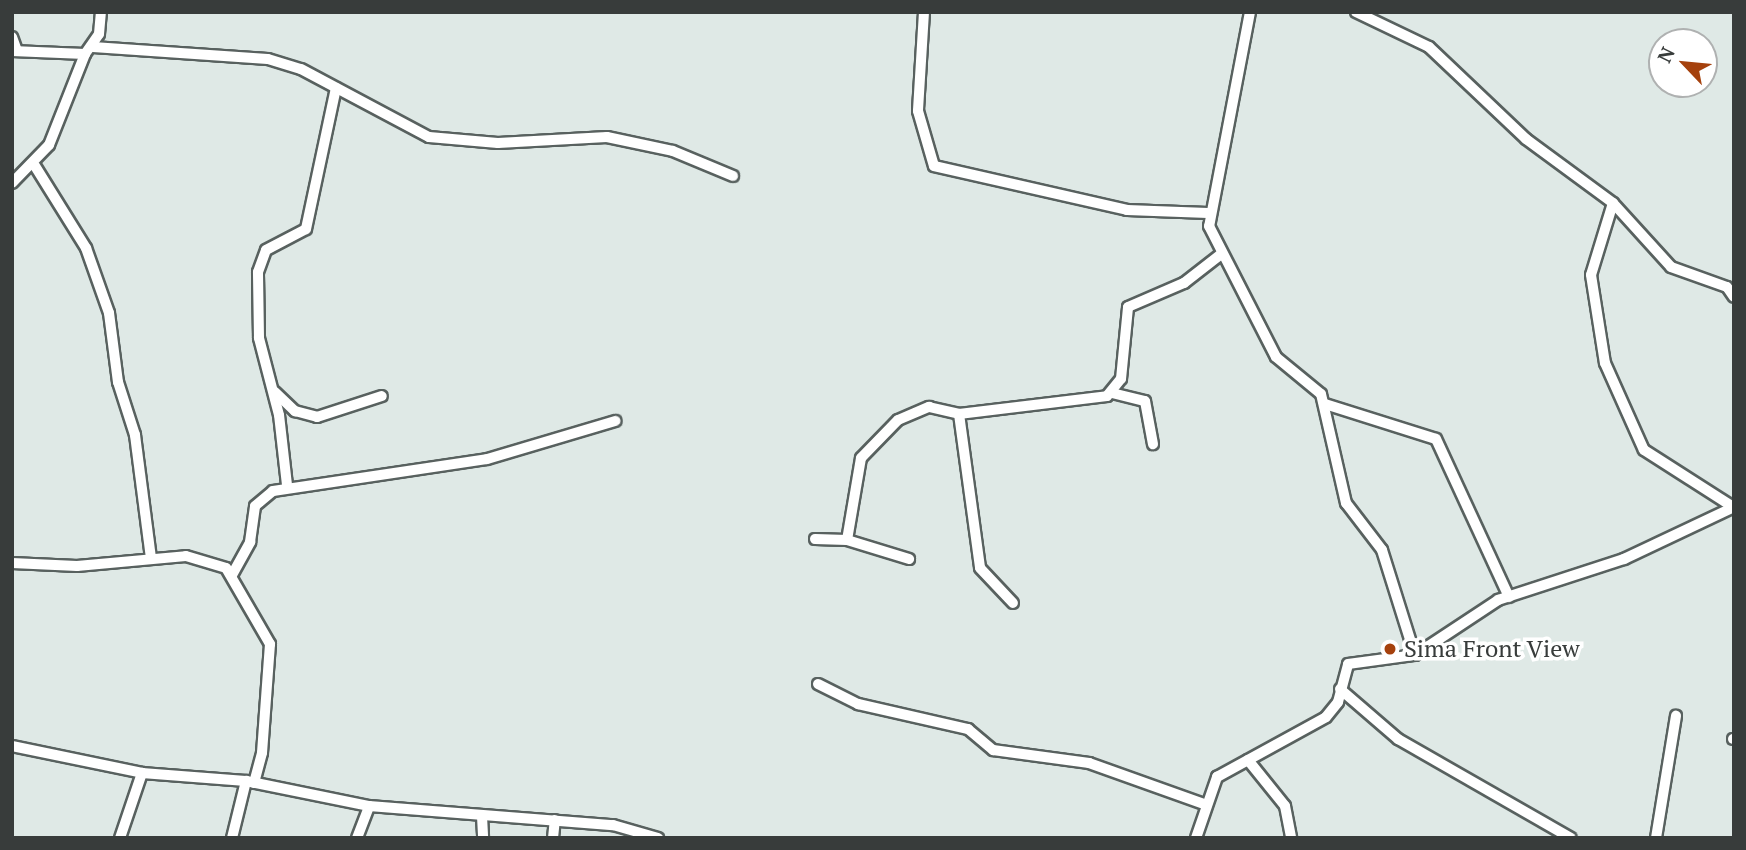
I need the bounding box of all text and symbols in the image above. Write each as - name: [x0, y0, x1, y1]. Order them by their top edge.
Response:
- north arrow: [1648, 28, 1718, 98]
- text: N: [1651, 42, 1680, 66]
- place label: Sima Front View: [1404, 635, 1580, 663]
- marker: Sima Front View: [1382, 641, 1398, 657]

